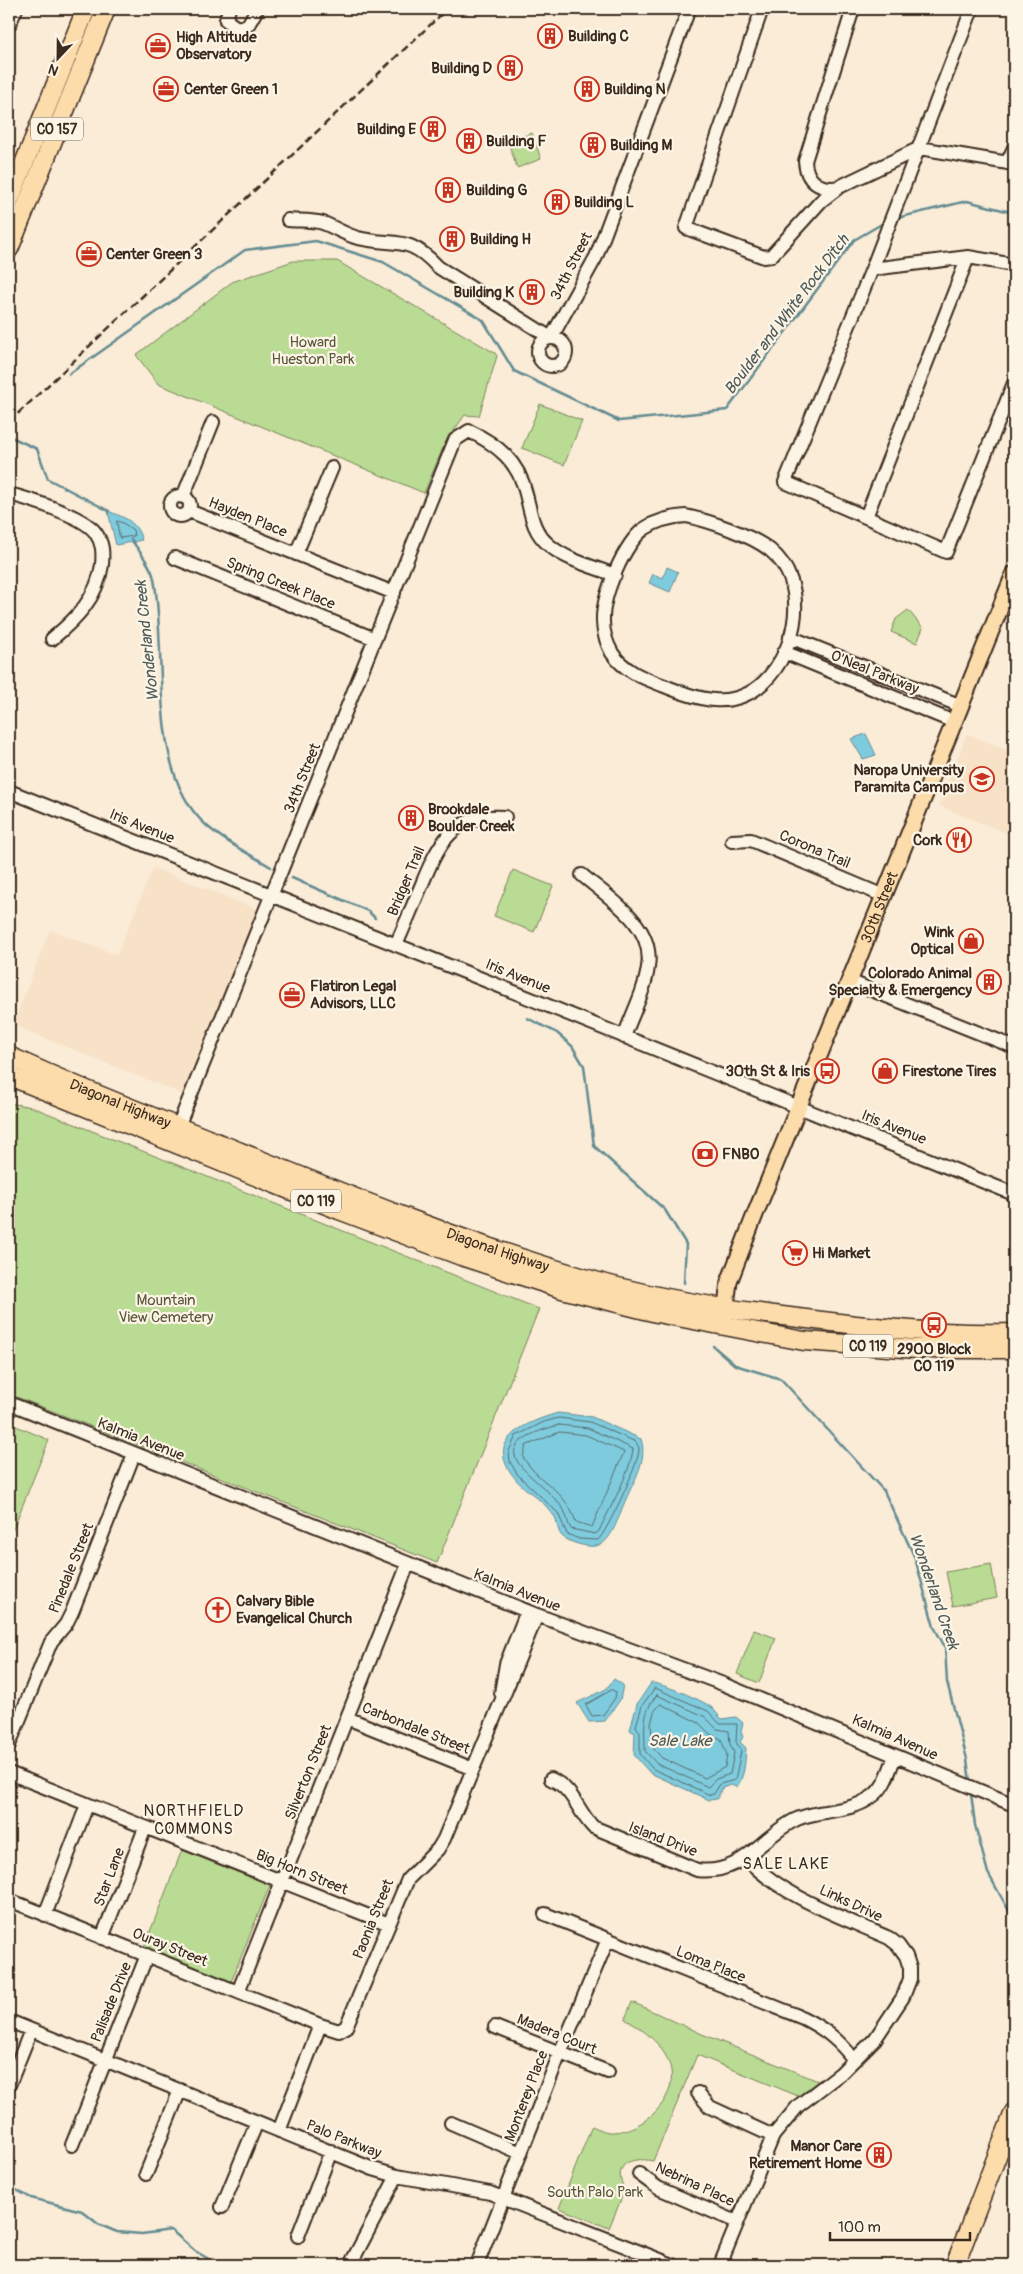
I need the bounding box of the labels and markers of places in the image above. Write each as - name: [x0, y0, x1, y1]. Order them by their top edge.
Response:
- building icon: Building C: [537, 23, 563, 49]
- place label: Building C: [568, 27, 629, 46]
- place label: High Altitude Observatory: [176, 28, 257, 64]
- office icon: High Altitude Observatory: [145, 33, 171, 59]
- building icon: Building D: [497, 55, 523, 81]
- place label: Building D: [431, 59, 493, 78]
- office icon: Center Green 1: [153, 76, 179, 102]
- building icon: Building N: [574, 76, 600, 102]
- place label: Center Green 1: [184, 80, 278, 99]
- place label: Building N: [604, 80, 666, 99]
- building icon: Building E: [420, 116, 446, 142]
- place label: Building E: [357, 120, 416, 139]
- building icon: Building F: [456, 128, 482, 154]
- place label: Building F: [486, 132, 546, 151]
- building icon: Building M: [580, 132, 606, 158]
- place label: Building M: [610, 136, 672, 155]
- building icon: Building G: [435, 177, 461, 203]
- place label: Building G: [466, 181, 527, 200]
- building icon: Building L: [544, 189, 570, 215]
- place label: Building L: [574, 193, 634, 212]
- building icon: Building H: [439, 226, 465, 252]
- place label: Building H: [470, 230, 531, 249]
- office icon: Center Green 3: [76, 241, 102, 267]
- place label: Center Green 3: [106, 245, 202, 264]
- building icon: Building K: [519, 279, 545, 305]
- place label: Building K: [454, 283, 514, 302]
- place label: Naropa University Paramita Campus: [853, 761, 965, 797]
- school or university icon: Naropa University Paramita Campus: [969, 766, 995, 792]
- place label: Brookdale Boulder Creek: [428, 800, 515, 836]
- building icon: Brookdale Boulder Creek: [398, 805, 424, 831]
- restaurant icon: Cork: [946, 827, 972, 853]
- place label: Cork: [913, 831, 943, 850]
- place label: Wink Optical: [911, 923, 955, 959]
- shop icon: Wink Optical: [958, 928, 984, 954]
- place label: Colorado Animal Specialty & Emergency: [829, 964, 973, 1000]
- building icon: Colorado Animal Specialty & Emergency: [976, 969, 1002, 995]
- place label: Flatiron Legal Advisors, LLC: [310, 977, 397, 1013]
- office icon: Flatiron Legal Advisors, LLC: [279, 982, 305, 1008]
- bus stop icon: 30th St & Iris: [814, 1058, 840, 1084]
- shop icon: Firestone Tires: [872, 1058, 898, 1084]
- place label: 30th St & Iris: [725, 1062, 810, 1081]
- place label: Firestone Tires: [902, 1062, 996, 1081]
- bank icon: FNBO: [692, 1141, 718, 1167]
- place label: FNBO: [722, 1145, 760, 1164]
- supermarket icon: Hi Market: [782, 1240, 808, 1266]
- place label: Hi Market: [812, 1244, 871, 1263]
- bus stop icon: 2900 Block CO 119: [921, 1312, 947, 1338]
- place label: 2900 Block CO 119: [897, 1340, 972, 1376]
- place label: Calvary Bible Evangelical Church: [236, 1592, 352, 1628]
- church icon: Calvary Bible Evangelical Church: [205, 1597, 231, 1623]
- place label: Manor Care Retirement Home: [749, 2137, 863, 2173]
- building icon: Manor Care Retirement Home: [866, 2142, 892, 2168]

